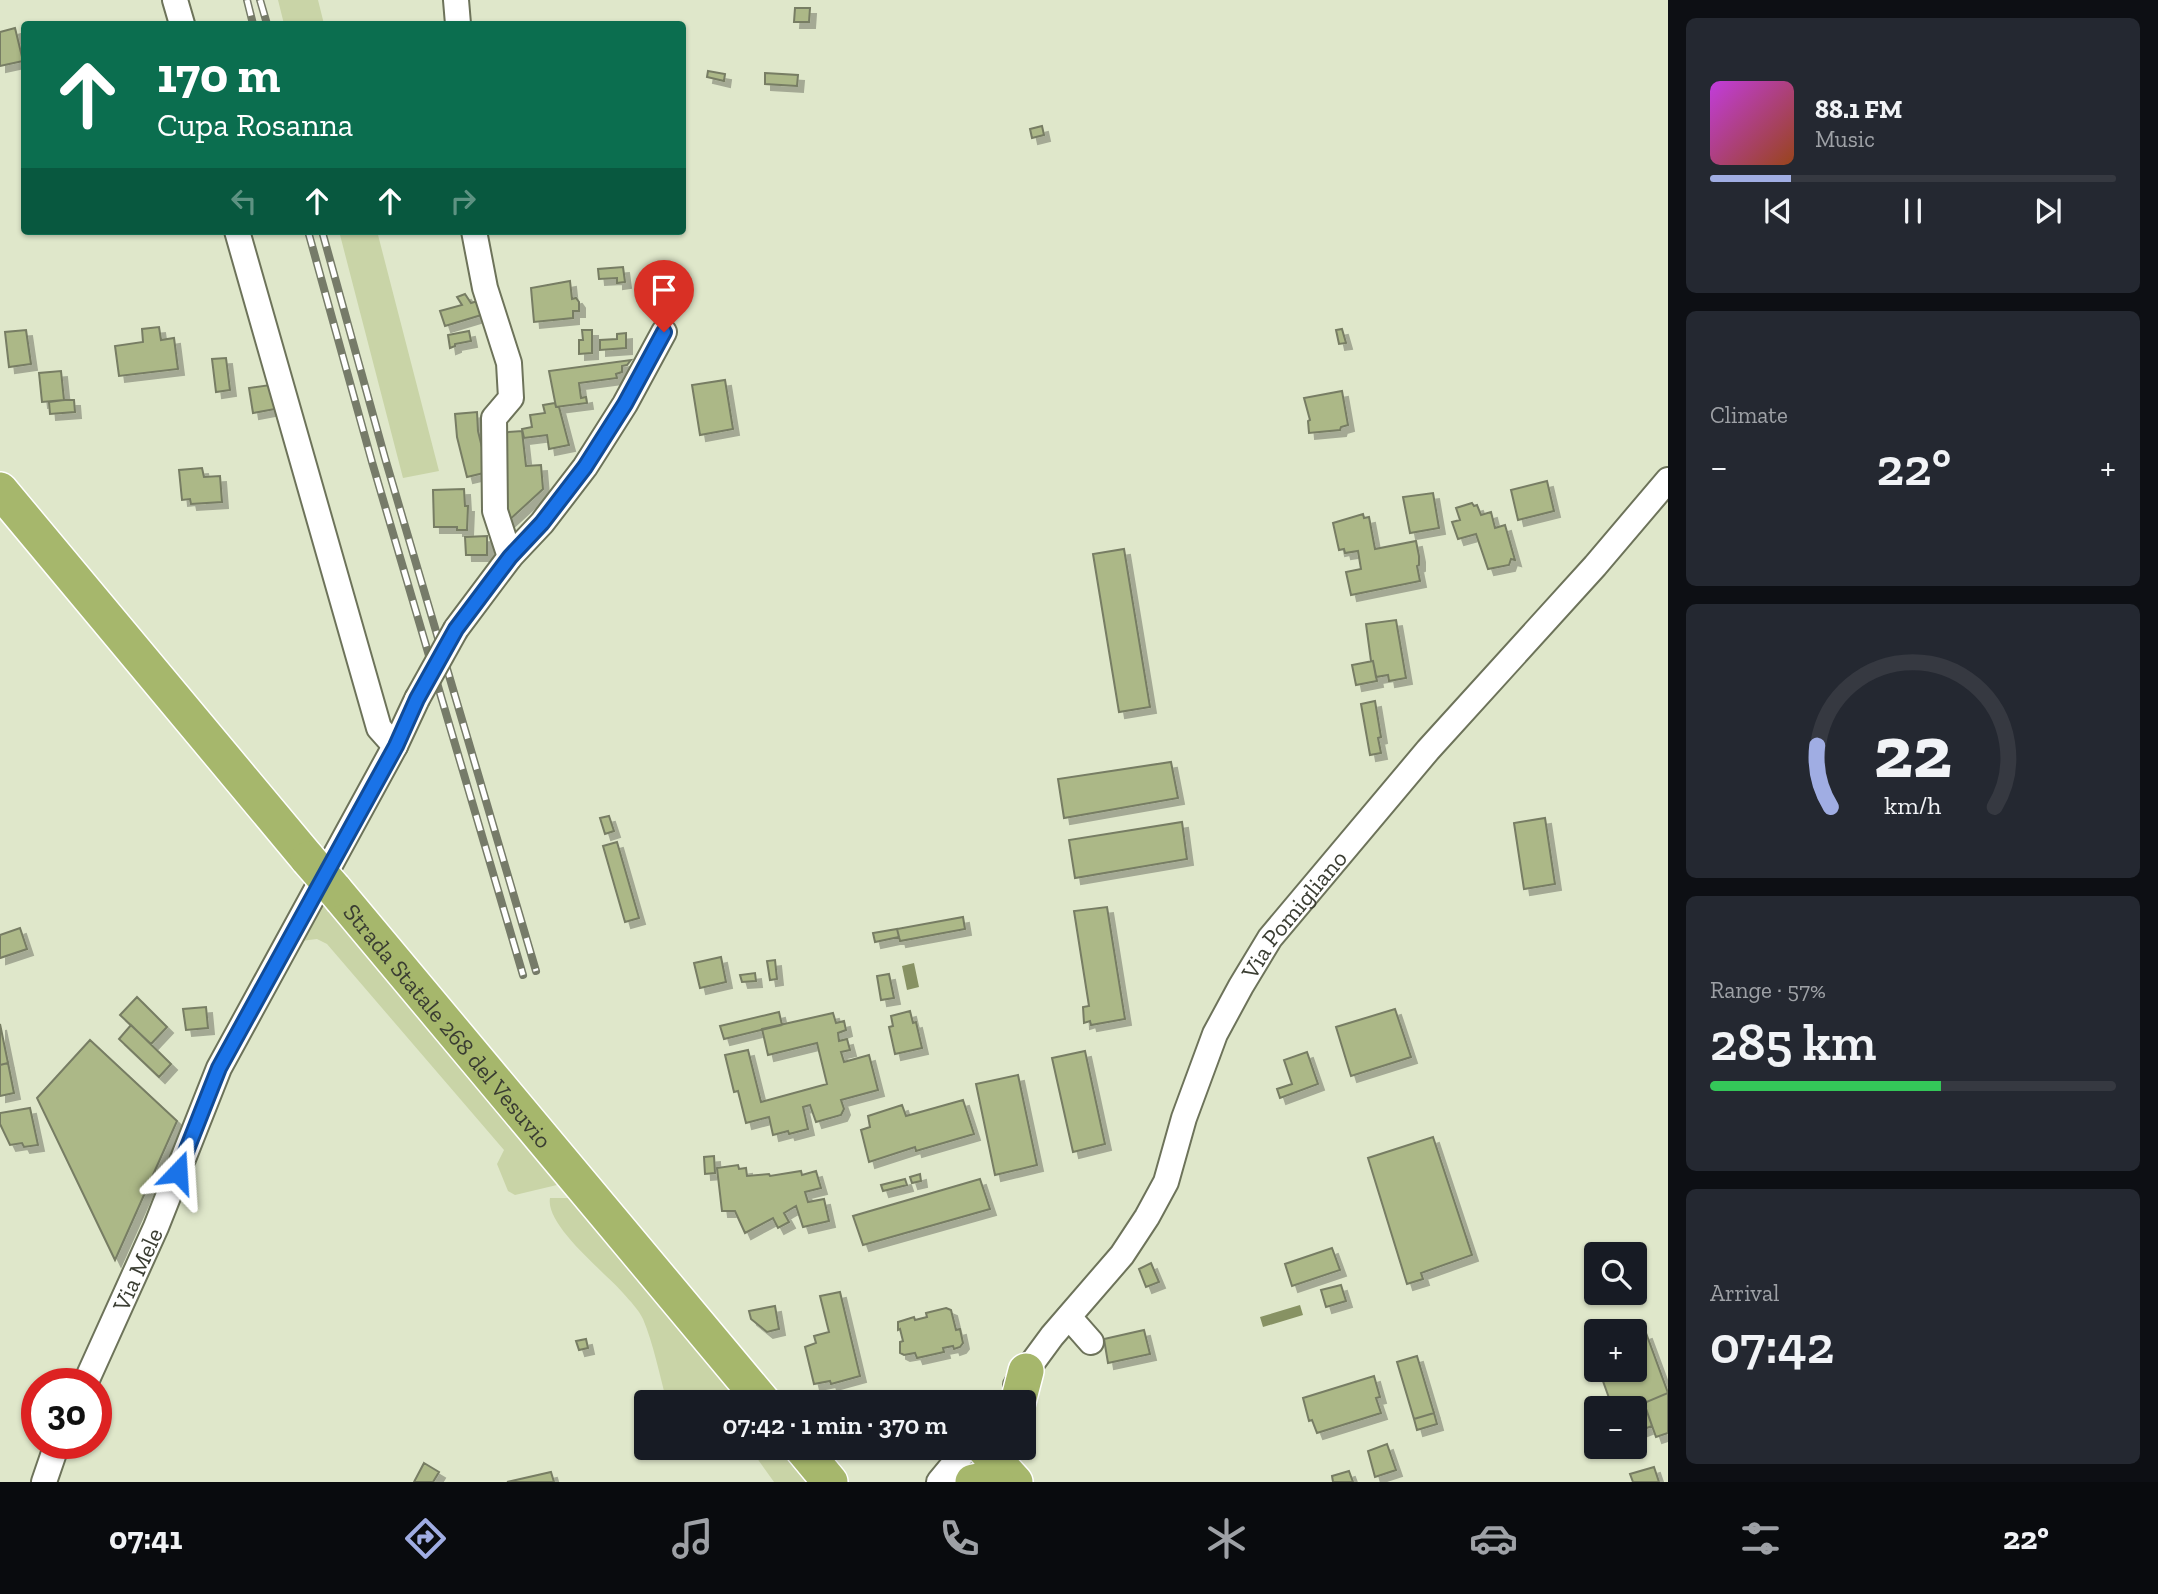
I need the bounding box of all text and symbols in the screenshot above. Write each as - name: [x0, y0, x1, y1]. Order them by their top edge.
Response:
- text: 170 m: [157, 46, 280, 105]
- icon: ahead: [42, 49, 133, 140]
- text: 88.1 FM: [1815, 93, 1902, 125]
- text: Cupa Rosanna: [157, 106, 353, 144]
- text: Music: [1815, 125, 1875, 153]
- icon: left: [225, 182, 263, 220]
- icon: ahead: [298, 182, 336, 220]
- icon: ahead: [371, 182, 409, 220]
- icon: right: [444, 182, 482, 220]
- icon: previous: [1759, 192, 1797, 230]
- icon: pause: [1894, 192, 1932, 230]
- icon: next: [2029, 192, 2067, 230]
- pin: [634, 260, 694, 332]
- icon: arrive: [645, 271, 683, 309]
- text: Climate: [1710, 401, 1788, 429]
- text: 22°: [1877, 436, 1951, 498]
- text: −: [1710, 444, 1728, 490]
- text: +: [2100, 444, 2116, 490]
- text: 22: [1874, 708, 1952, 796]
- text: km/h: [1884, 790, 1942, 820]
- street label: Via Pomigliano: [1234, 844, 1353, 985]
- street label: Strada Statale 268 del Vesuvio: [338, 897, 559, 1154]
- text: Range · 57%: [1710, 976, 1826, 1004]
- text: 285 km: [1710, 1011, 1876, 1073]
- position arrow: [141, 1135, 215, 1209]
- street label: Via Mele: [105, 1223, 168, 1316]
- map controls: [1584, 1242, 1647, 1459]
- button: search: [1584, 1242, 1647, 1305]
- text: Arrival: [1710, 1279, 1779, 1307]
- text: 07:42: [1710, 1314, 1834, 1376]
- button: +: [1584, 1319, 1647, 1382]
- speed limit sign: 30: [21, 1368, 112, 1459]
- button: −: [1584, 1396, 1647, 1459]
- text: 07:42 · 1 min · 370 m: [723, 1409, 947, 1441]
- icon: directions: [401, 1514, 450, 1563]
- icon: music: [668, 1514, 717, 1563]
- icon: phone: [935, 1514, 984, 1563]
- icon: climate: [1202, 1514, 1251, 1563]
- icon: car: [1469, 1514, 1518, 1563]
- icon: filters: [1736, 1514, 1785, 1563]
- text: 07:41: [109, 1519, 182, 1557]
- text: 22°: [2003, 1519, 2049, 1557]

